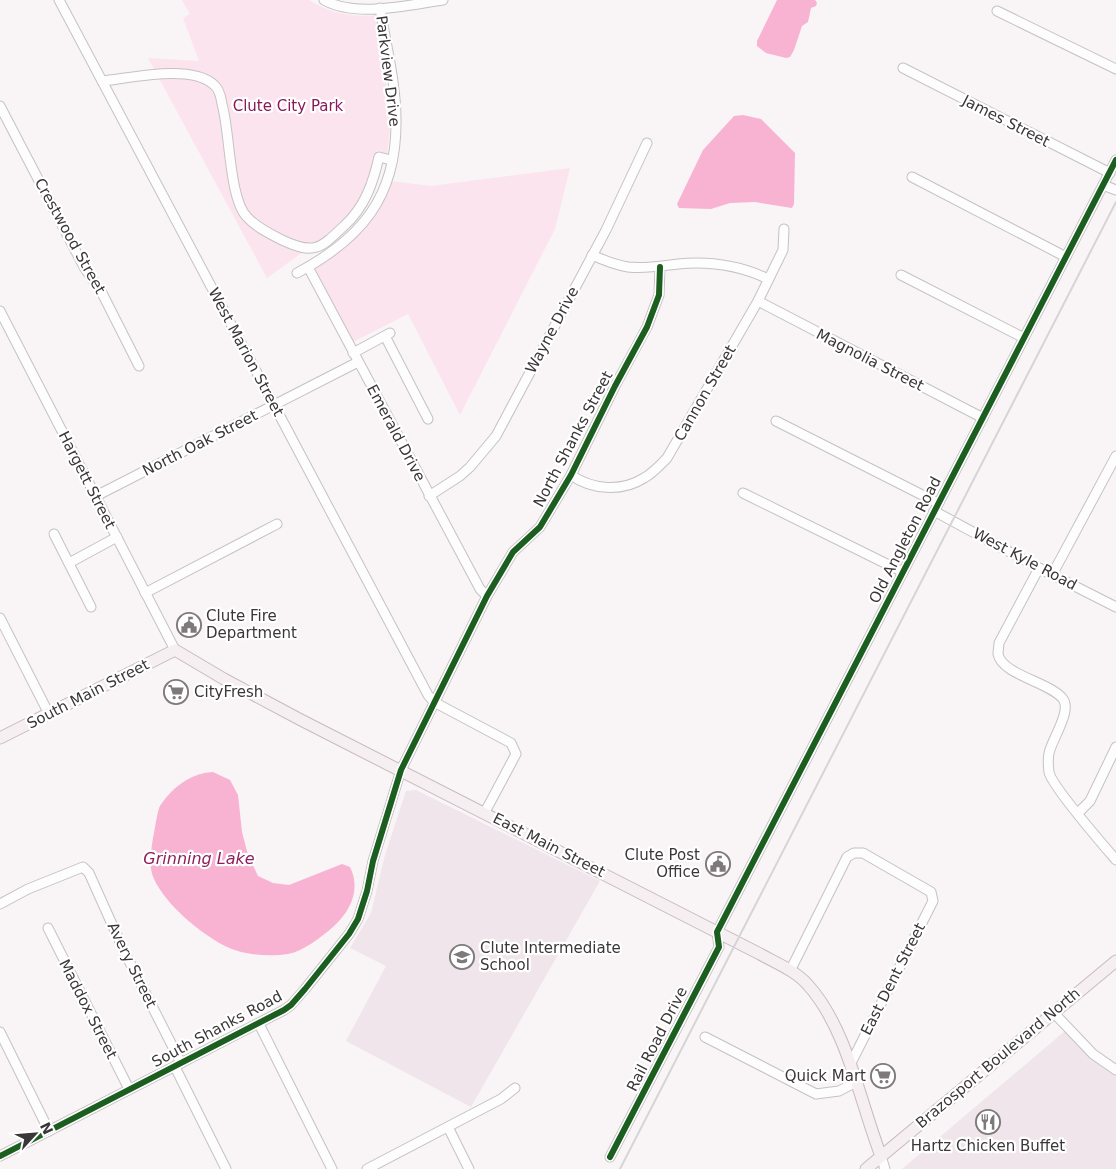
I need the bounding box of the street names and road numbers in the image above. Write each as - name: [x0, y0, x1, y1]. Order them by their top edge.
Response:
- street label: Parkview Drive: [372, 14, 404, 128]
- street label: James Street: [958, 91, 1053, 151]
- street label: Crestwood Street: [31, 175, 109, 297]
- street label: Wayne Drive: [522, 284, 582, 376]
- street label: West Marion Street: [204, 285, 288, 420]
- street label: Magnolia Street: [813, 325, 927, 395]
- street label: Cannon Street: [670, 342, 740, 444]
- street label: North Shanks Street: [530, 368, 617, 510]
- street label: Emerald Drive: [363, 381, 429, 485]
- street label: North Oak Street: [139, 406, 261, 480]
- street label: Hargett Street: [55, 428, 119, 532]
- street label: Old Angleton Road: [865, 474, 945, 606]
- street label: West Kyle Road: [970, 524, 1080, 594]
- street label: South Main Street: [24, 655, 152, 733]
- street label: East Main Street: [490, 809, 608, 881]
- street label: Avery Street: [104, 919, 160, 1011]
- street label: East Dent Street: [857, 920, 929, 1038]
- street label: Maddox Street: [55, 956, 121, 1062]
- street label: Rail Road Drive: [623, 984, 691, 1094]
- street label: Brazosport Boulevard North: [912, 984, 1084, 1132]
- street label: South Shanks Road: [149, 987, 285, 1071]

